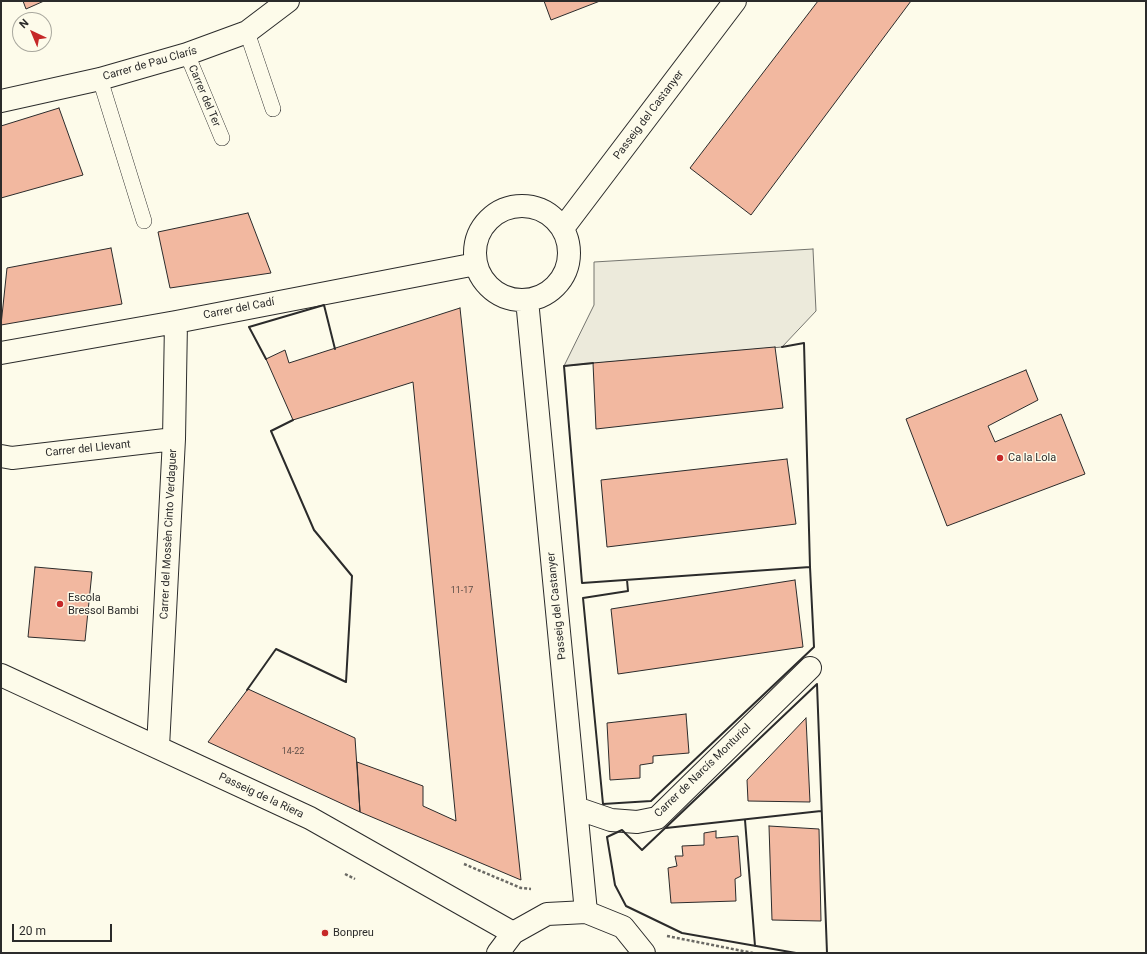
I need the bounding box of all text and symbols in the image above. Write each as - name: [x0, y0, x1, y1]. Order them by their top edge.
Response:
- north arrow: [12, 12, 52, 52]
- text: N: [17, 16, 31, 31]
- street label: Carrer de Pau Clarís: [101, 44, 199, 84]
- street label: Carrer del Ter: [185, 63, 223, 129]
- street label: Passeig del Castanyer: [611, 68, 687, 162]
- street label: Carrer del Cadí: [202, 296, 276, 322]
- street label: Carrer del Llevant: [45, 438, 131, 460]
- street label: Carrer del Mossèn Cinto Verdaguer: [158, 448, 180, 620]
- place label: Ca la Lola: [1008, 451, 1056, 465]
- marker: Ca la Lola: [995, 453, 1005, 463]
- street label: Passeig del Castanyer: [545, 551, 569, 661]
- house number: 11-17: [451, 586, 473, 596]
- place label: Escola Bressol Bambi: [68, 591, 139, 617]
- marker: Escola Bressol Bambi: [55, 599, 65, 609]
- street label: Carrer de Narcís Monturiol: [652, 721, 754, 821]
- house number: 14-22: [282, 747, 304, 757]
- street label: Passeig de la Riera: [216, 770, 306, 822]
- scale bar: [14, 916, 114, 942]
- text: 20 m: [19, 924, 46, 938]
- place label: Bonpreu: [333, 926, 374, 940]
- marker: Bonpreu: [320, 928, 330, 938]

